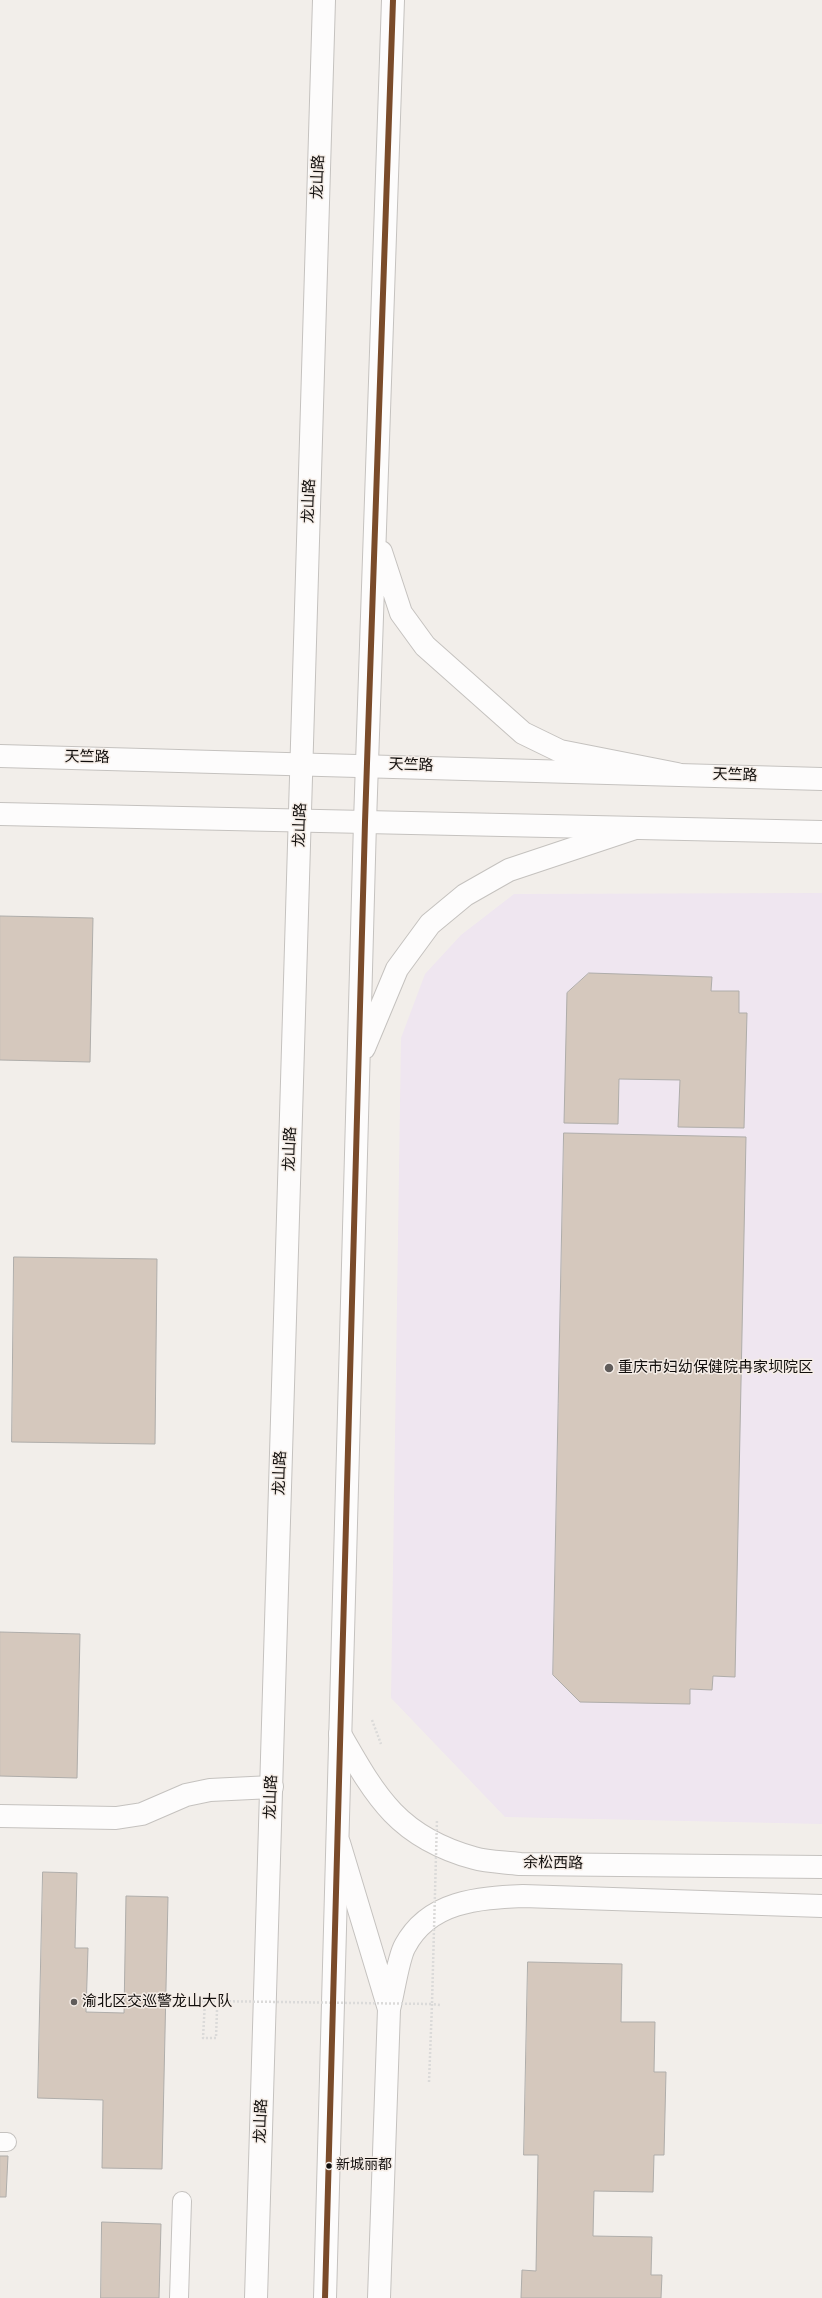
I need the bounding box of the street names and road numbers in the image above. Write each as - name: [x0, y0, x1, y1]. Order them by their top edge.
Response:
- street label: 龙山路: [309, 154, 329, 200]
- street label: 龙山路: [300, 478, 320, 524]
- street label: 天竺路: [64, 749, 110, 767]
- street label: 天竺路: [388, 756, 434, 776]
- street label: 天竺路: [712, 766, 758, 786]
- street label: 龙山路: [291, 802, 311, 848]
- street label: 龙山路: [281, 1126, 301, 1172]
- street label: 龙山路: [271, 1450, 291, 1496]
- street label: 龙山路: [262, 1774, 282, 1820]
- street label: 余松西路: [523, 1854, 583, 1874]
- street label: 龙山路: [252, 2098, 272, 2144]

